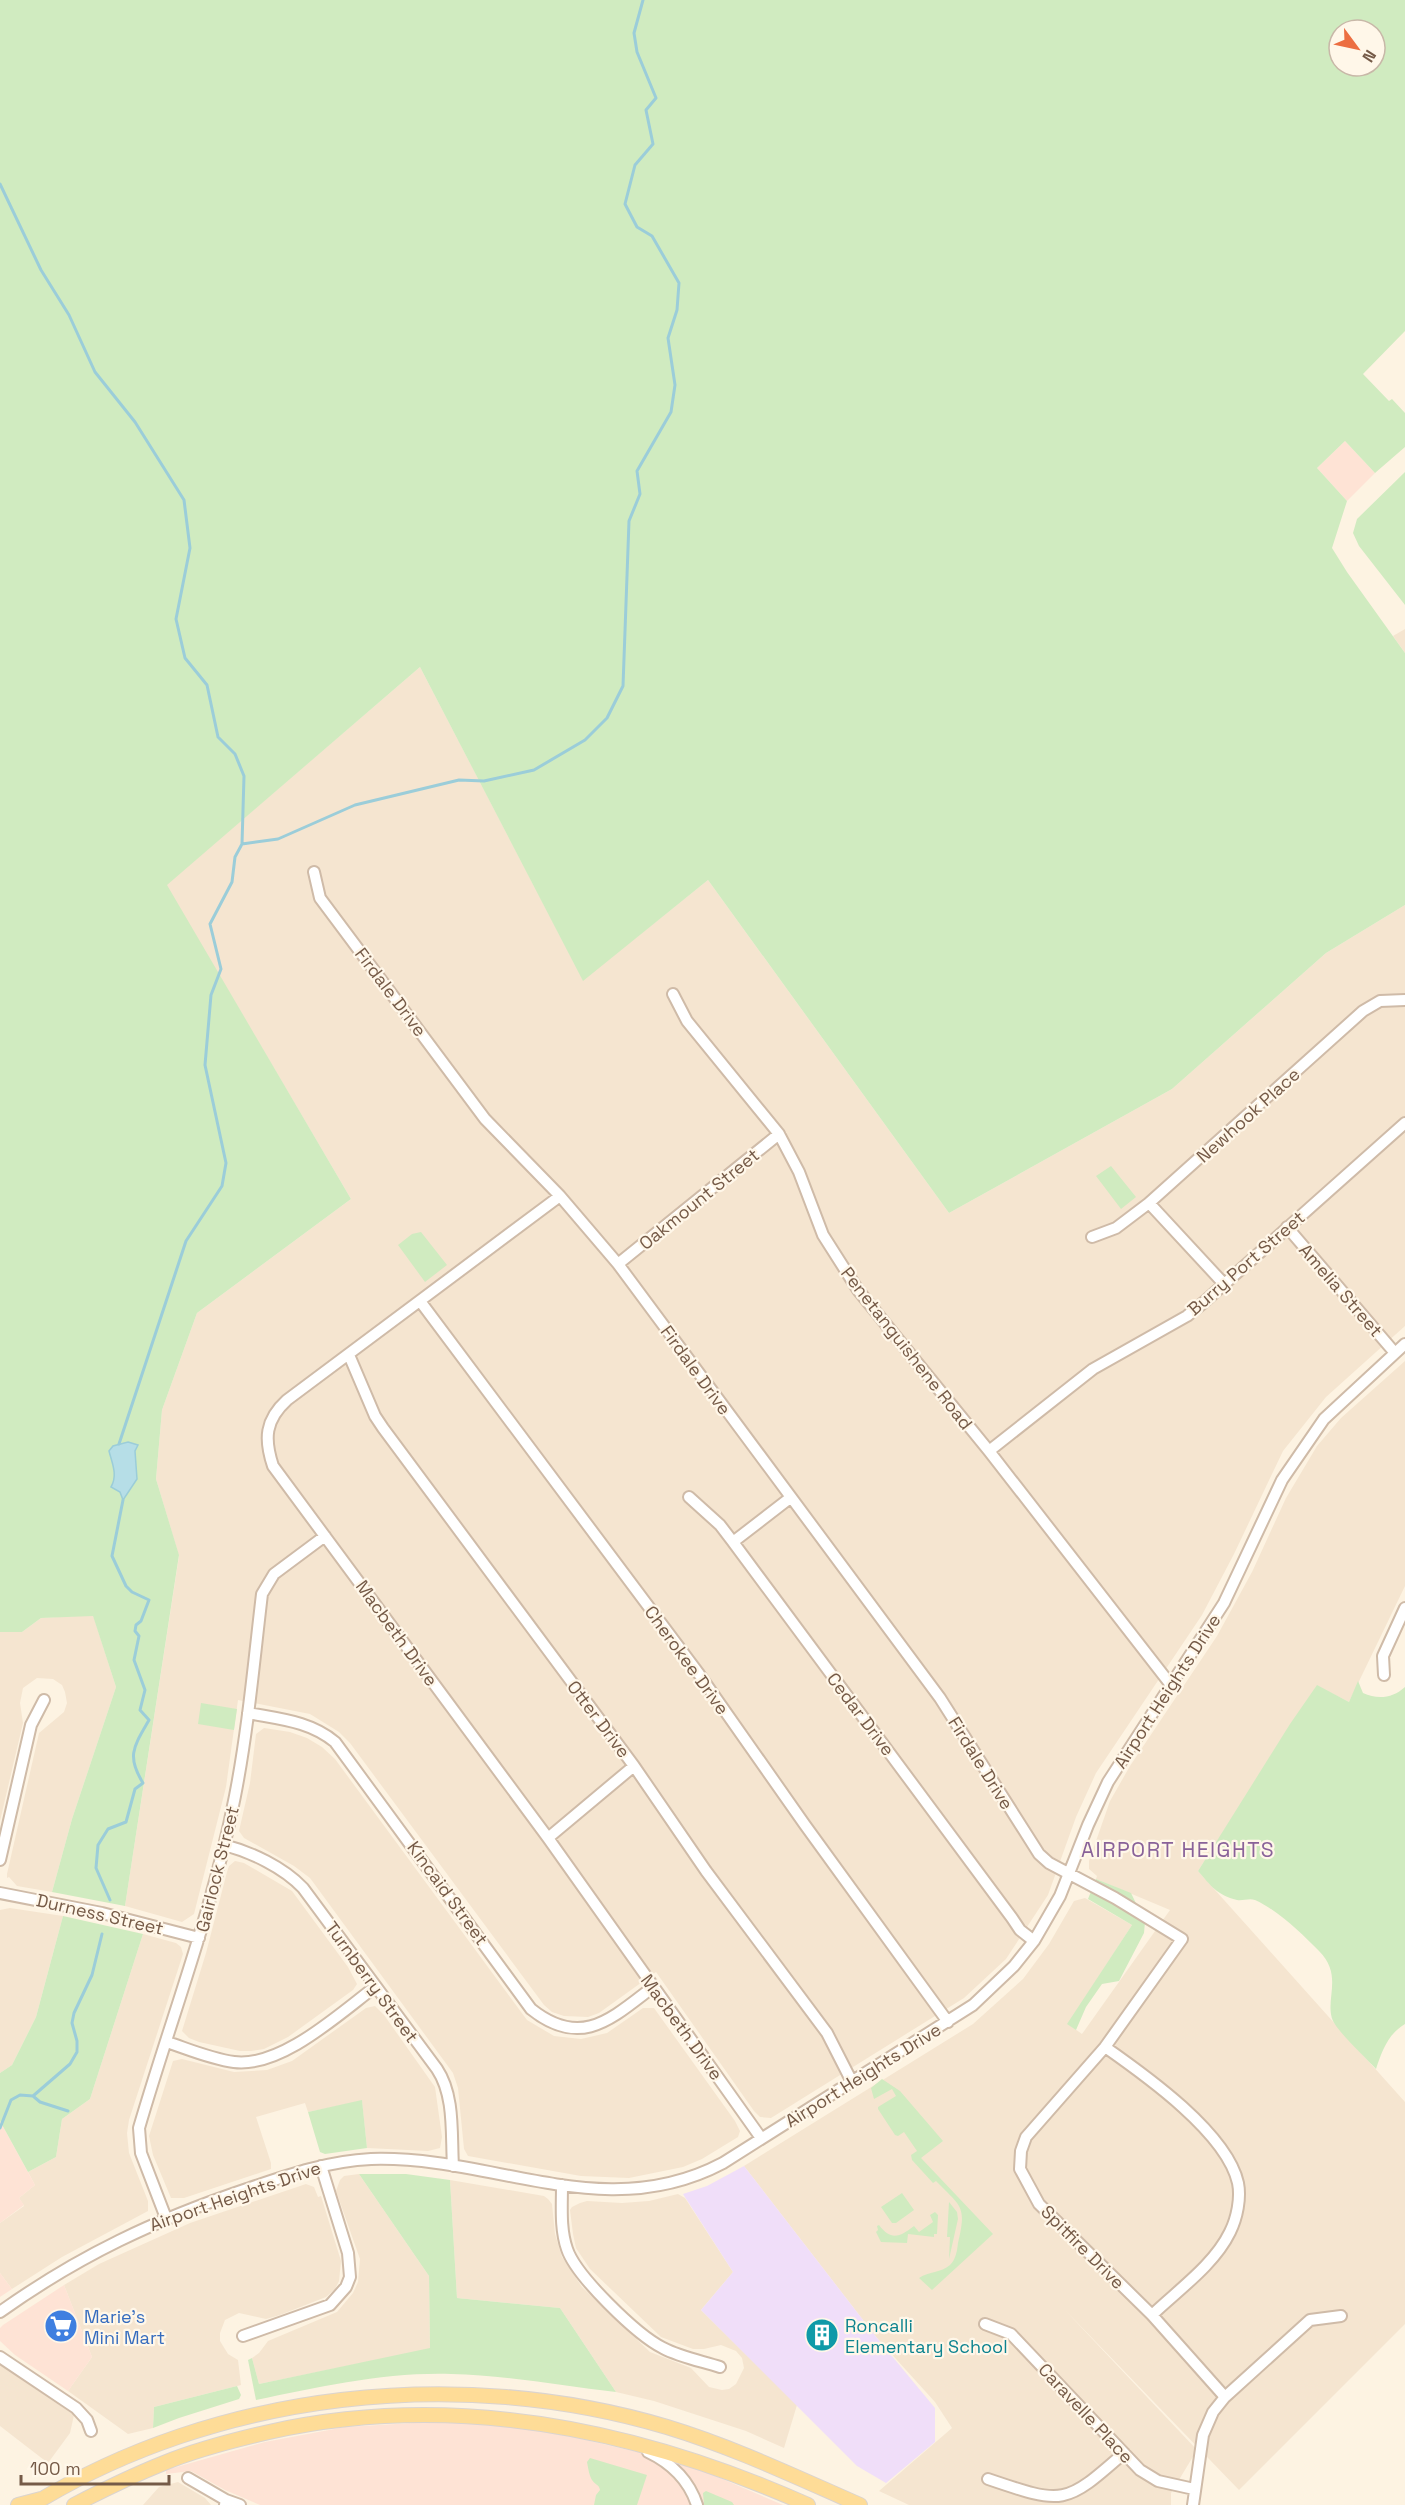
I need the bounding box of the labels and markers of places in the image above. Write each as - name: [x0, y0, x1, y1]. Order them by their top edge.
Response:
- place label: Marie's Mini Mart: [84, 2305, 165, 2349]
- supermarket icon: Marie's Mini Mart: [43, 2308, 79, 2344]
- place label: Roncalli Elementary School: [845, 2314, 1008, 2358]
- building icon: Roncalli Elementary School: [804, 2317, 840, 2353]

